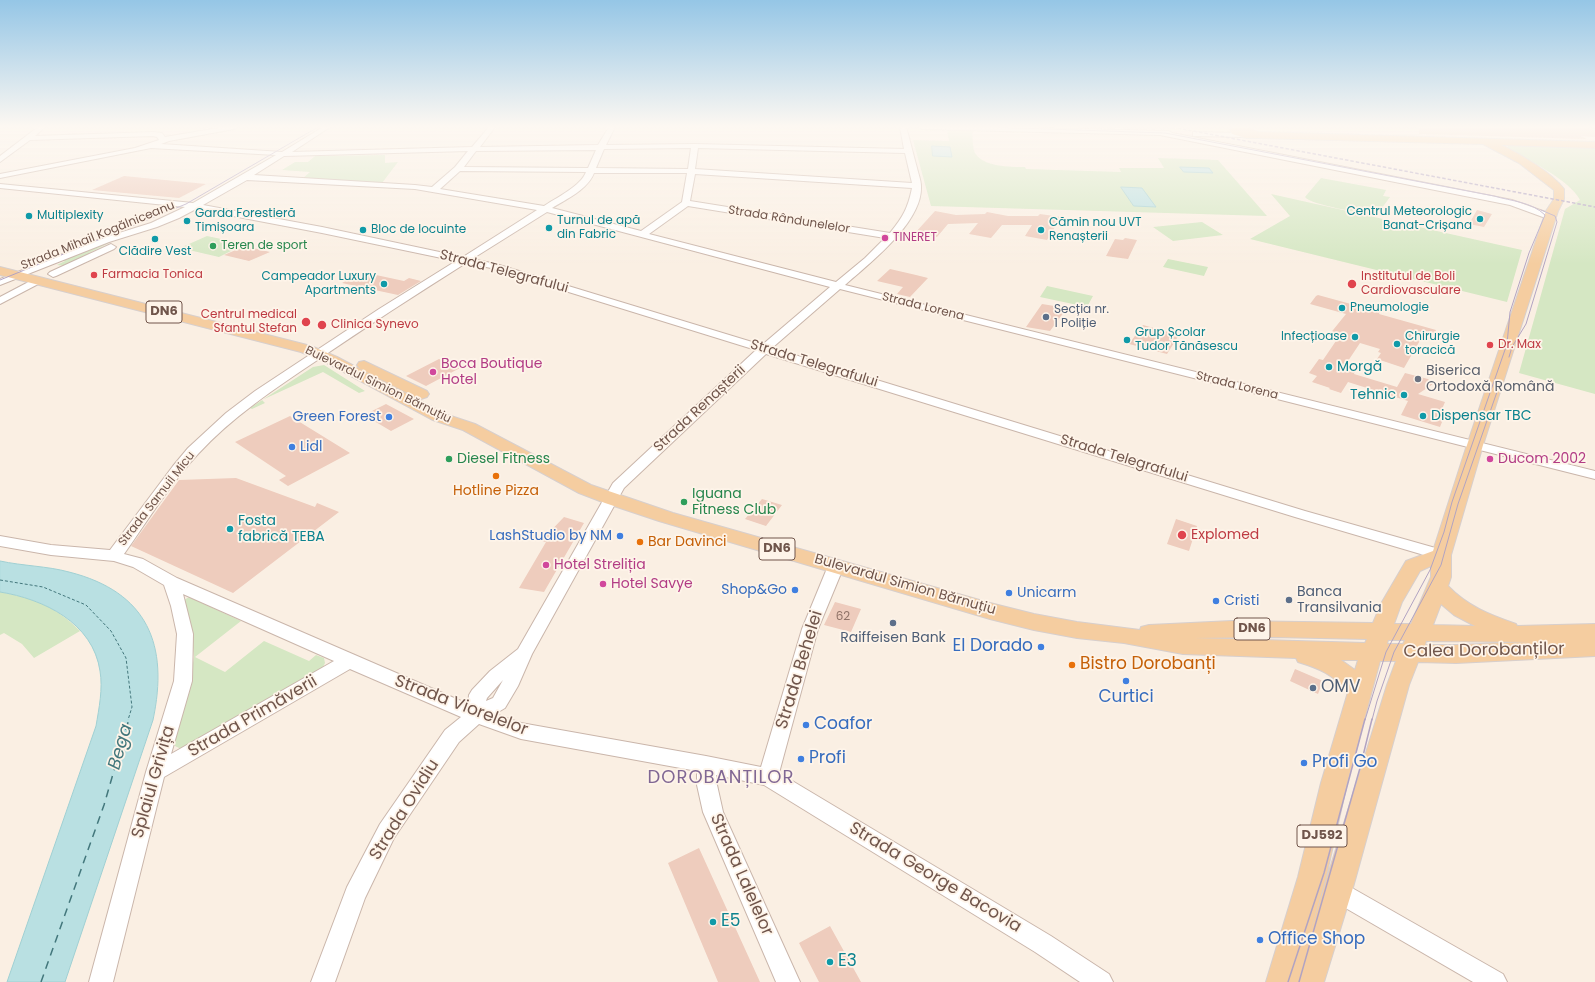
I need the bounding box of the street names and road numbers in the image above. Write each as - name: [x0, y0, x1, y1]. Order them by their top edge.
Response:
- street label: Strada Mihail Kogălniceanu: [19, 199, 177, 273]
- street label: Strada Rândunelelor: [727, 203, 851, 237]
- street label: Strada Telegrafului: [438, 247, 570, 297]
- street label: Strada Lorena: [881, 290, 965, 324]
- road number: DN6: [146, 301, 182, 323]
- street label: Strada Telegrafului: [748, 337, 880, 391]
- street label: Bulevardul Simion Bărnuțiu: [303, 343, 453, 427]
- street label: Strada Renașterii: [651, 362, 749, 456]
- street label: Strada Lorena: [1195, 369, 1279, 403]
- street label: Strada Telegrafului: [1058, 432, 1190, 486]
- street label: Strada Samuil Micu: [116, 449, 198, 549]
- road number: DN6: [759, 538, 795, 560]
- street label: Bulevardul Simion Bărnuțiu: [812, 551, 998, 619]
- street label: Strada Behelei: [772, 608, 828, 732]
- road number: DN6: [1234, 618, 1270, 640]
- street label: Calea Dorobanților: [1403, 639, 1565, 663]
- street label: Strada Viorelelor: [391, 671, 531, 741]
- street label: Strada Primăverii: [185, 672, 321, 762]
- street label: Splaiul Grivița: [128, 723, 180, 841]
- street label: Strada Ovidiu: [366, 756, 444, 864]
- street label: Strada Lalelelor: [705, 811, 777, 939]
- street label: Strada George Bacovia: [845, 818, 1025, 938]
- road number: DJ592: [1297, 825, 1347, 847]

